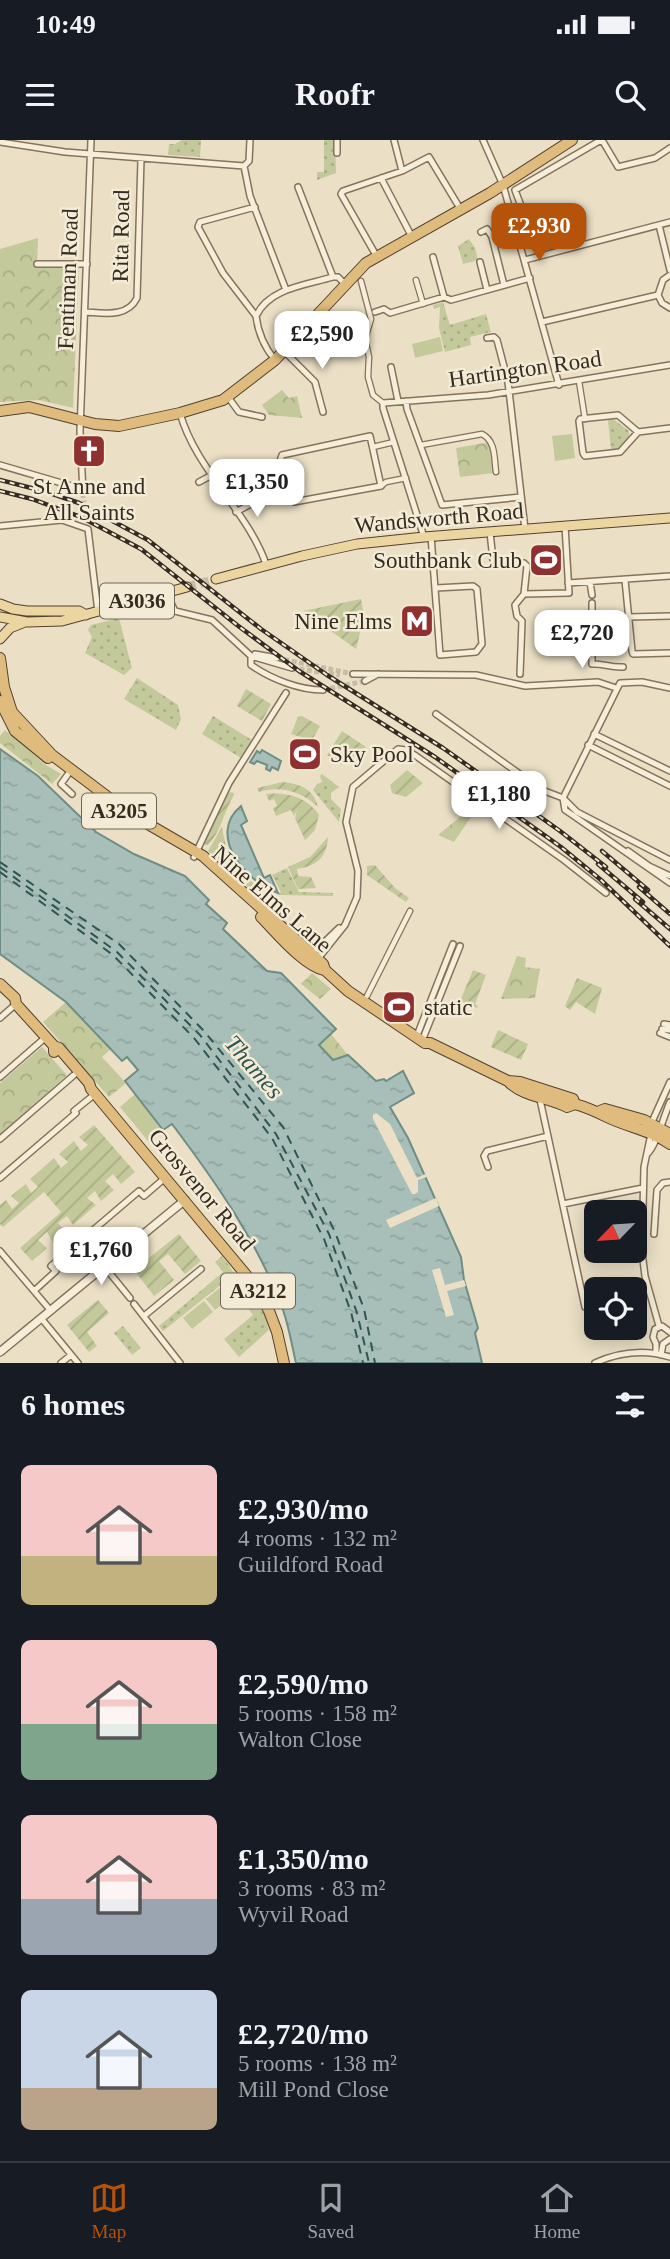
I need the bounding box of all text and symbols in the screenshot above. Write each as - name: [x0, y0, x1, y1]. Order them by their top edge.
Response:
- text: 10:49: [35, 10, 96, 39]
- icon: menu: [21, 76, 59, 114]
- text: Roofr: [295, 76, 375, 112]
- icon: search: [611, 76, 649, 114]
- street label: Rita Road: [108, 189, 134, 283]
- pin: £2,930: [482, 204, 596, 263]
- street label: Fentiman Road: [53, 208, 83, 350]
- text: £2,930: [507, 213, 571, 238]
- pin: £2,590: [265, 312, 379, 371]
- text: £2,590: [290, 321, 354, 346]
- street label: Hartington Road: [447, 346, 603, 392]
- church icon: St Anne and All Saints: [70, 432, 108, 470]
- pin: £1,350: [200, 460, 314, 519]
- text: £1,350: [225, 469, 289, 494]
- place label: St Anne and All Saints: [33, 474, 146, 525]
- street label: Wandsworth Road: [353, 498, 525, 538]
- sports icon: Southbank Club: [527, 541, 565, 579]
- place label: Southbank Club: [373, 548, 522, 573]
- road number: A3036: [100, 584, 174, 618]
- metro station icon: Nine Elms: [398, 602, 436, 640]
- place label: Nine Elms: [294, 609, 392, 634]
- pin: £2,720: [525, 610, 639, 670]
- text: £2,720: [550, 620, 614, 645]
- sports icon: Sky Pool: [286, 735, 324, 773]
- place label: Sky Pool: [330, 742, 414, 767]
- pin: £1,180: [442, 772, 556, 831]
- text: £1,180: [467, 781, 531, 806]
- road number: A3205: [82, 794, 156, 828]
- street label: Nine Elms Lane: [207, 841, 337, 957]
- sports icon: static: [380, 988, 418, 1026]
- place label: static: [424, 995, 473, 1020]
- water label: Thames: [220, 1030, 288, 1104]
- street label: Grosvenor Road: [144, 1124, 261, 1256]
- north arrow: [584, 1200, 648, 1264]
- map controls: [584, 1200, 647, 1340]
- pin: £1,760: [44, 1228, 158, 1287]
- text: £1,760: [69, 1237, 133, 1262]
- road number: A3212: [221, 1274, 295, 1308]
- button: locate: [584, 1277, 647, 1340]
- icon: filters: [611, 1386, 649, 1424]
- text: 6 homes: [21, 1388, 125, 1421]
- text: £2,930/mo: [238, 1492, 369, 1525]
- icon: home: [77, 1493, 161, 1577]
- text: 4 rooms · 132 m²: [238, 1526, 397, 1551]
- text: Guildford Road: [238, 1552, 383, 1577]
- text: £2,590/mo: [238, 1667, 369, 1700]
- icon: home: [77, 1668, 161, 1752]
- text: 5 rooms · 158 m²: [238, 1701, 397, 1726]
- text: Walton Close: [238, 1727, 362, 1752]
- text: £1,350/mo: [238, 1842, 369, 1875]
- icon: home: [77, 1843, 161, 1927]
- text: 3 rooms · 83 m²: [238, 1876, 385, 1901]
- text: Wyvil Road: [238, 1902, 348, 1927]
- text: £2,720/mo: [238, 2017, 369, 2050]
- icon: home: [77, 2018, 161, 2102]
- text: 5 rooms · 138 m²: [238, 2051, 397, 2076]
- text: Mill Pond Close: [238, 2077, 389, 2102]
- tab: Map: [90, 2179, 128, 2243]
- tab: Saved: [308, 2179, 354, 2243]
- tab: Home: [534, 2179, 580, 2243]

